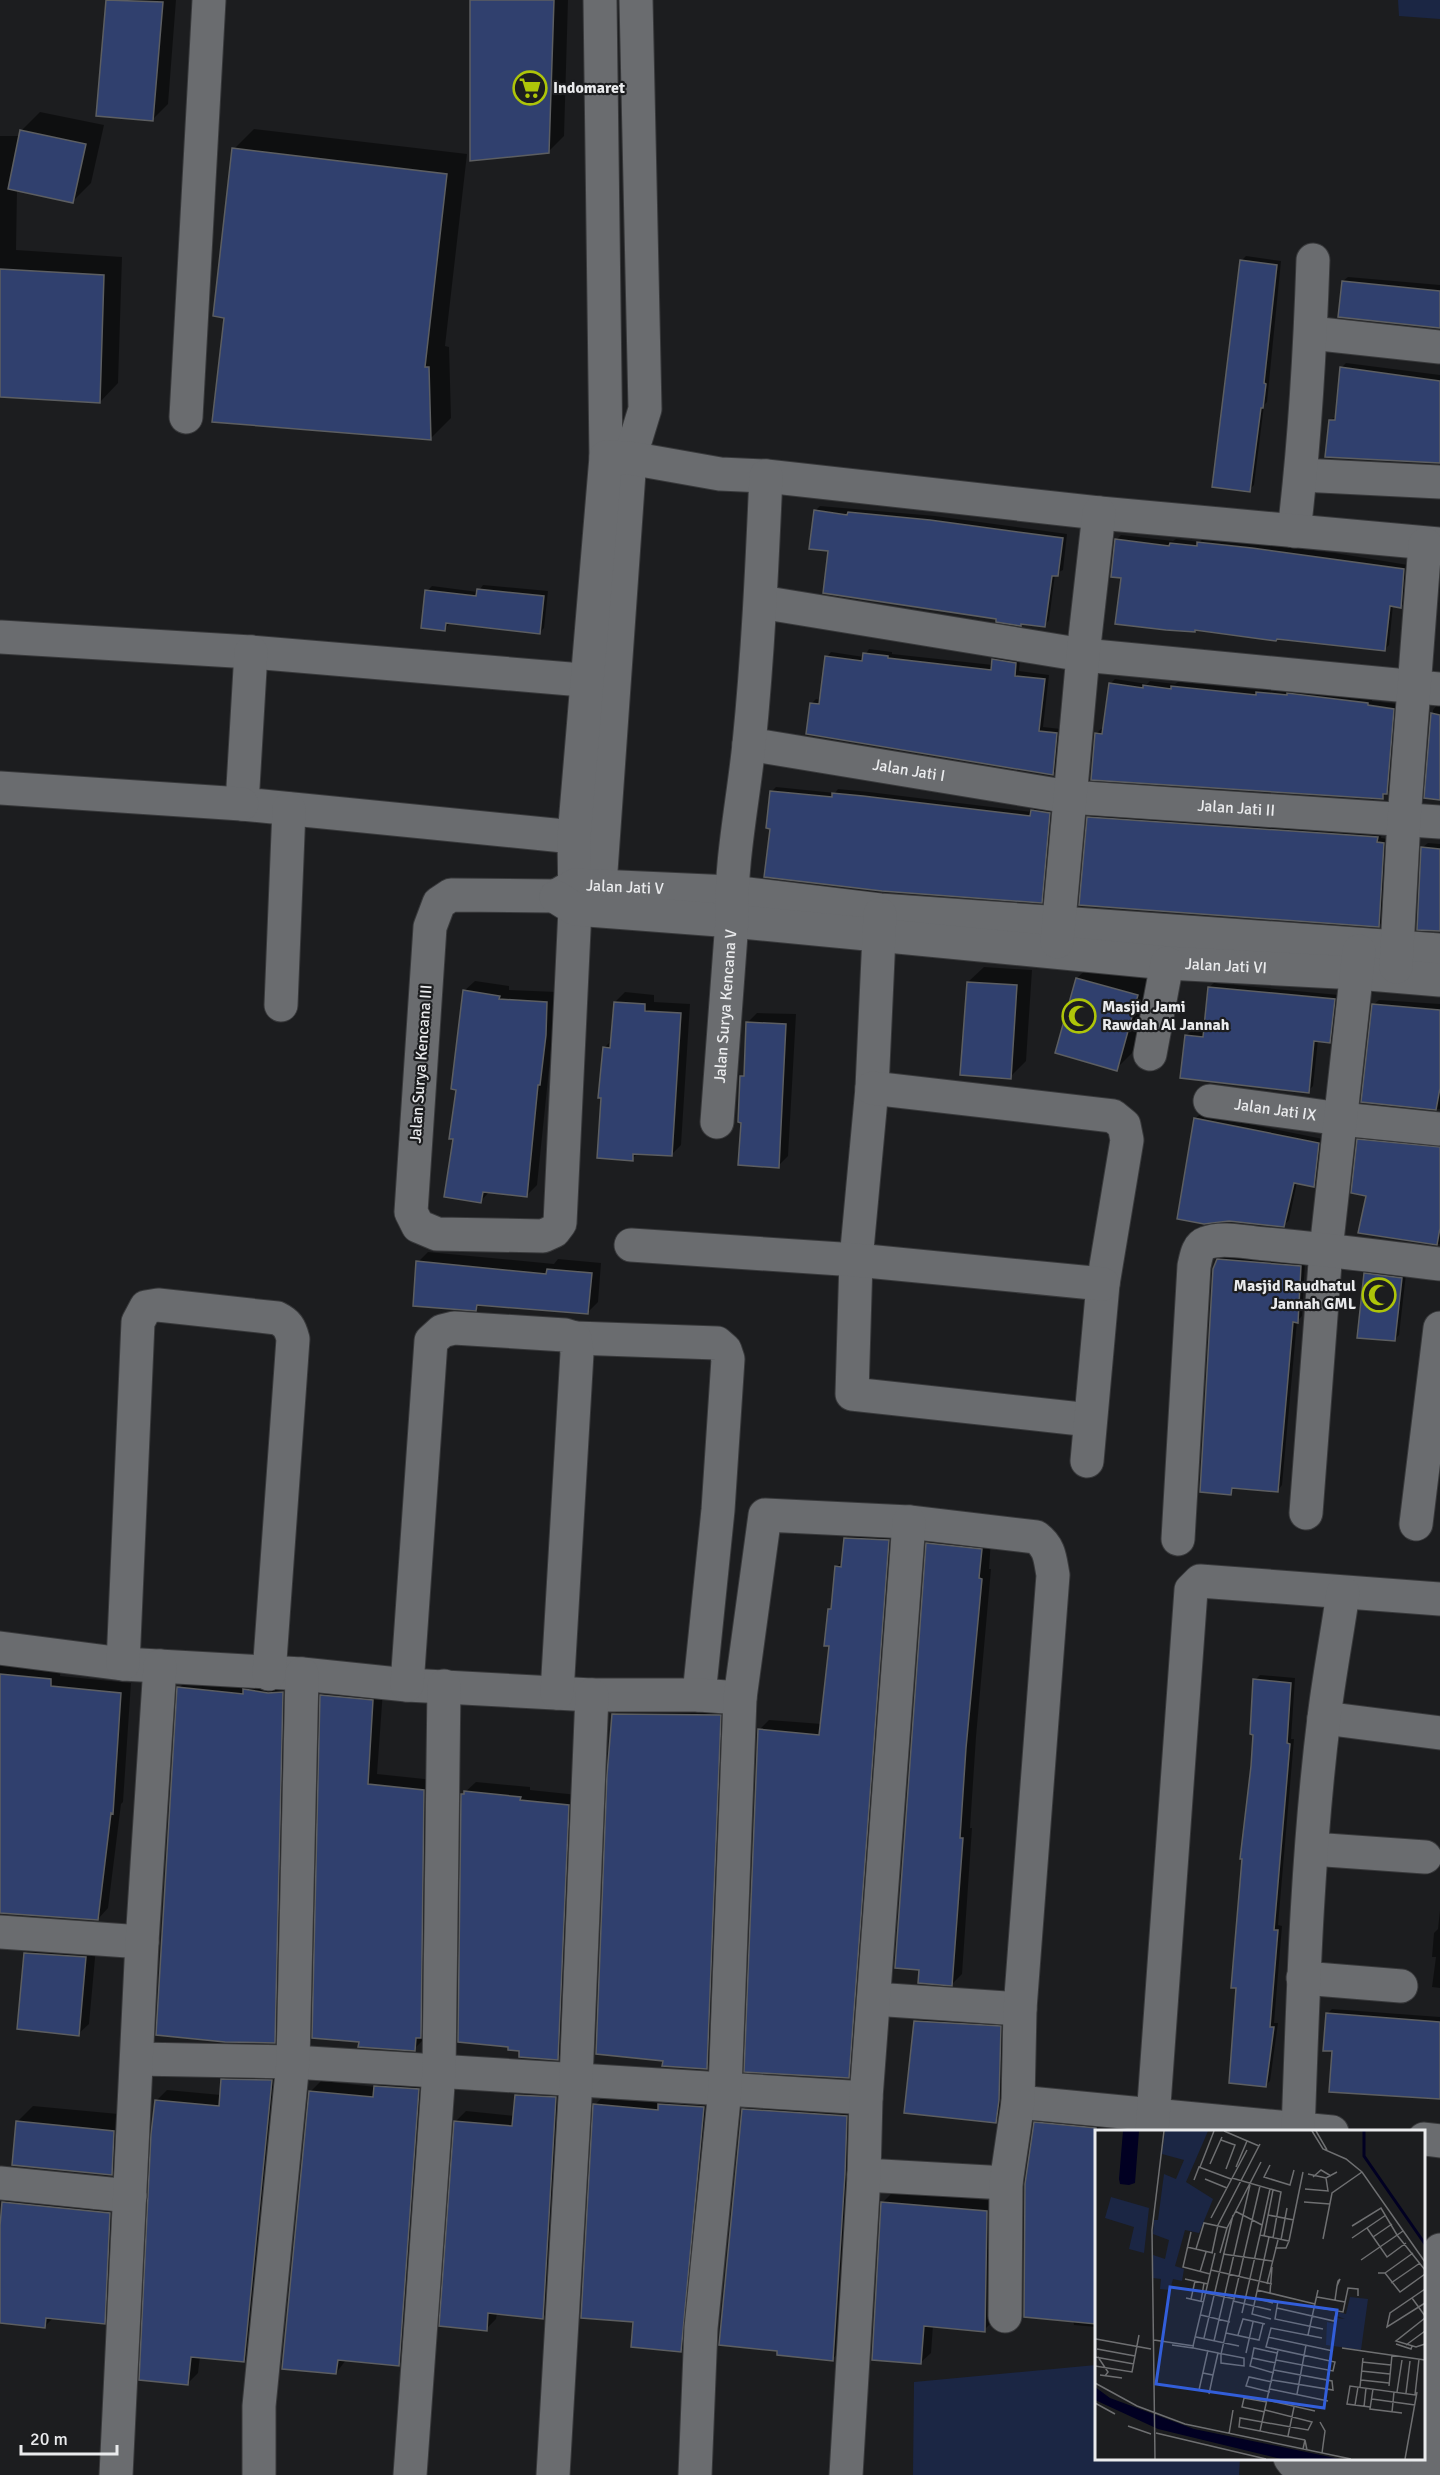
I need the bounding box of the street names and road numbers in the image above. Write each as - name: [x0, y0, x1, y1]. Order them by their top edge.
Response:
- street label: Jalan Jati I: [871, 755, 946, 786]
- street label: Jalan Jati II: [1197, 796, 1276, 821]
- street label: Jalan Jati V: [586, 876, 664, 899]
- street label: Jalan Surya Kencana V: [710, 929, 741, 1084]
- street label: Jalan Jati VI: [1184, 954, 1268, 978]
- street label: Jalan Surya Kencana III: [405, 984, 437, 1144]
- street label: Jalan Jati IX: [1233, 1094, 1318, 1126]

